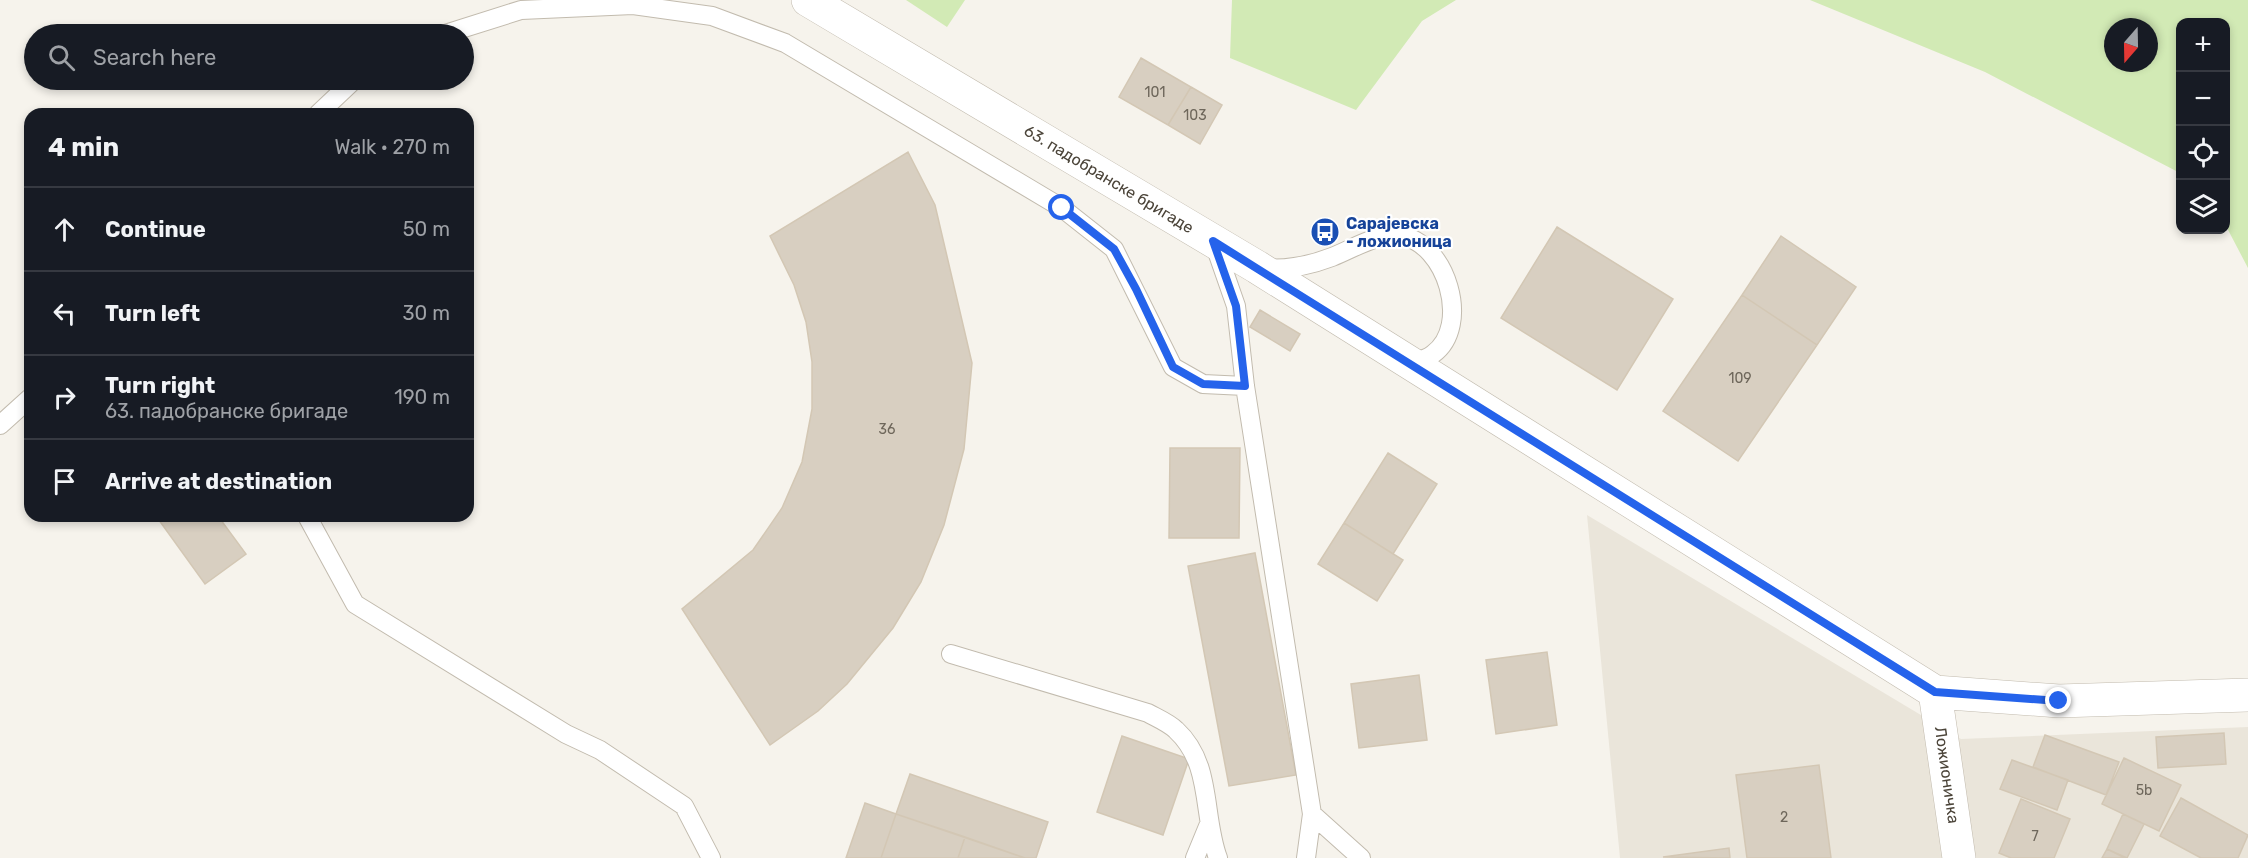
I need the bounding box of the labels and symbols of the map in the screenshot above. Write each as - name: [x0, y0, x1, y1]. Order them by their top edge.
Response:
- north arrow: [2104, 18, 2158, 72]
- house number: 101: [1145, 84, 1165, 101]
- house number: 103: [1183, 107, 1207, 124]
- street label: 63. падобранске бригаде: [1021, 121, 1197, 237]
- route start: [1048, 194, 1074, 220]
- place label: Сарајевска - ложионица: [1346, 214, 1452, 251]
- bus stop icon: Сарајевска - ложионица: [1309, 216, 1341, 248]
- house number: 109: [1728, 370, 1752, 387]
- house number: 36: [879, 421, 895, 438]
- route end: [2045, 687, 2071, 713]
- street label: Ложионичка: [1931, 725, 1963, 825]
- house number: 5b: [2136, 782, 2152, 799]
- house number: 2: [1780, 809, 1788, 826]
- house number: 7: [2031, 828, 2039, 845]

